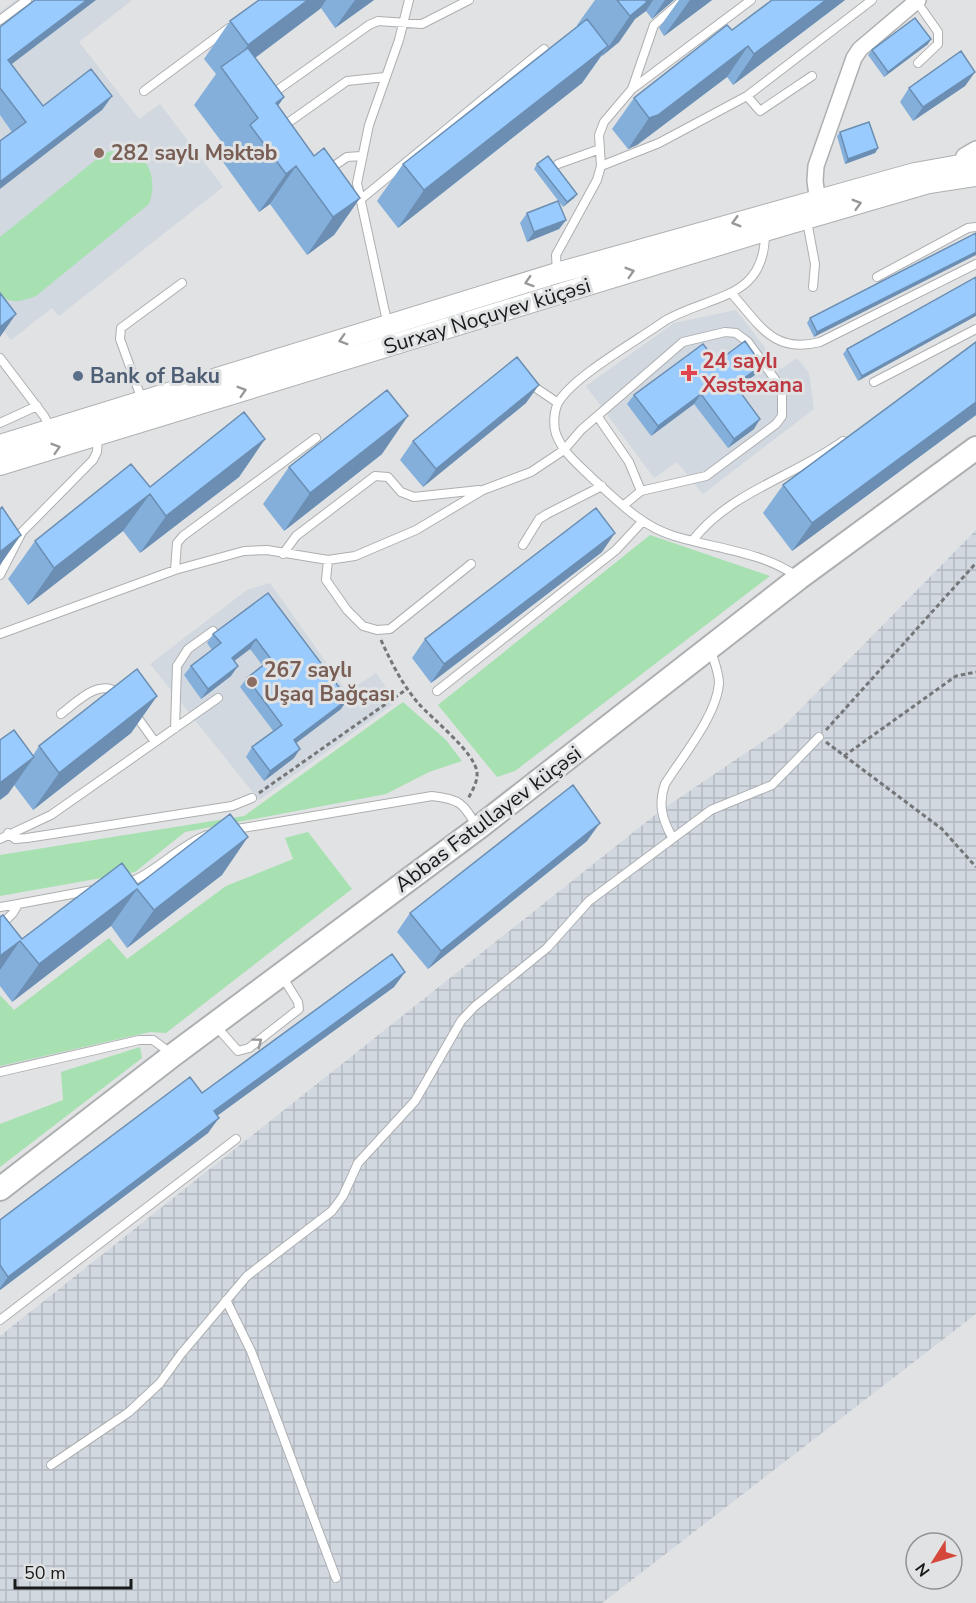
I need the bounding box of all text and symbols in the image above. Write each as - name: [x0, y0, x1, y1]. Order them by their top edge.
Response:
- place label: 282 saylı Məktəb: [111, 139, 277, 167]
- marker: 282 saylı Məktəb: [92, 146, 106, 160]
- one-way arrow: [851, 199, 862, 211]
- one-way arrow: [731, 215, 742, 227]
- one-way arrow: [624, 267, 635, 279]
- street label: Surxay Noçuyev küçəsi: [380, 271, 594, 361]
- one-way arrow: [524, 275, 535, 287]
- one-way arrow: [338, 333, 349, 345]
- place label: 24 saylı Xəstəxana: [701, 347, 803, 399]
- place label: Bank of Baku: [90, 362, 220, 390]
- marker: 24 saylı Xəstəxana: [680, 364, 698, 382]
- marker: Bank of Baku: [71, 369, 85, 383]
- one-way arrow: [236, 385, 247, 398]
- one-way arrow: [50, 443, 61, 455]
- place label: 267 saylı Uşaq Bağçası: [264, 656, 395, 708]
- marker: 267 saylı Uşaq Bağçası: [245, 675, 259, 689]
- street label: Abbas Fətullayev küçəsi: [389, 740, 587, 898]
- one-way arrow: [251, 1038, 262, 1049]
- north arrow: [904, 1531, 964, 1591]
- scale bar: [15, 1552, 130, 1590]
- text: N: [910, 1558, 935, 1581]
- text: 50 m: [24, 1561, 66, 1585]

